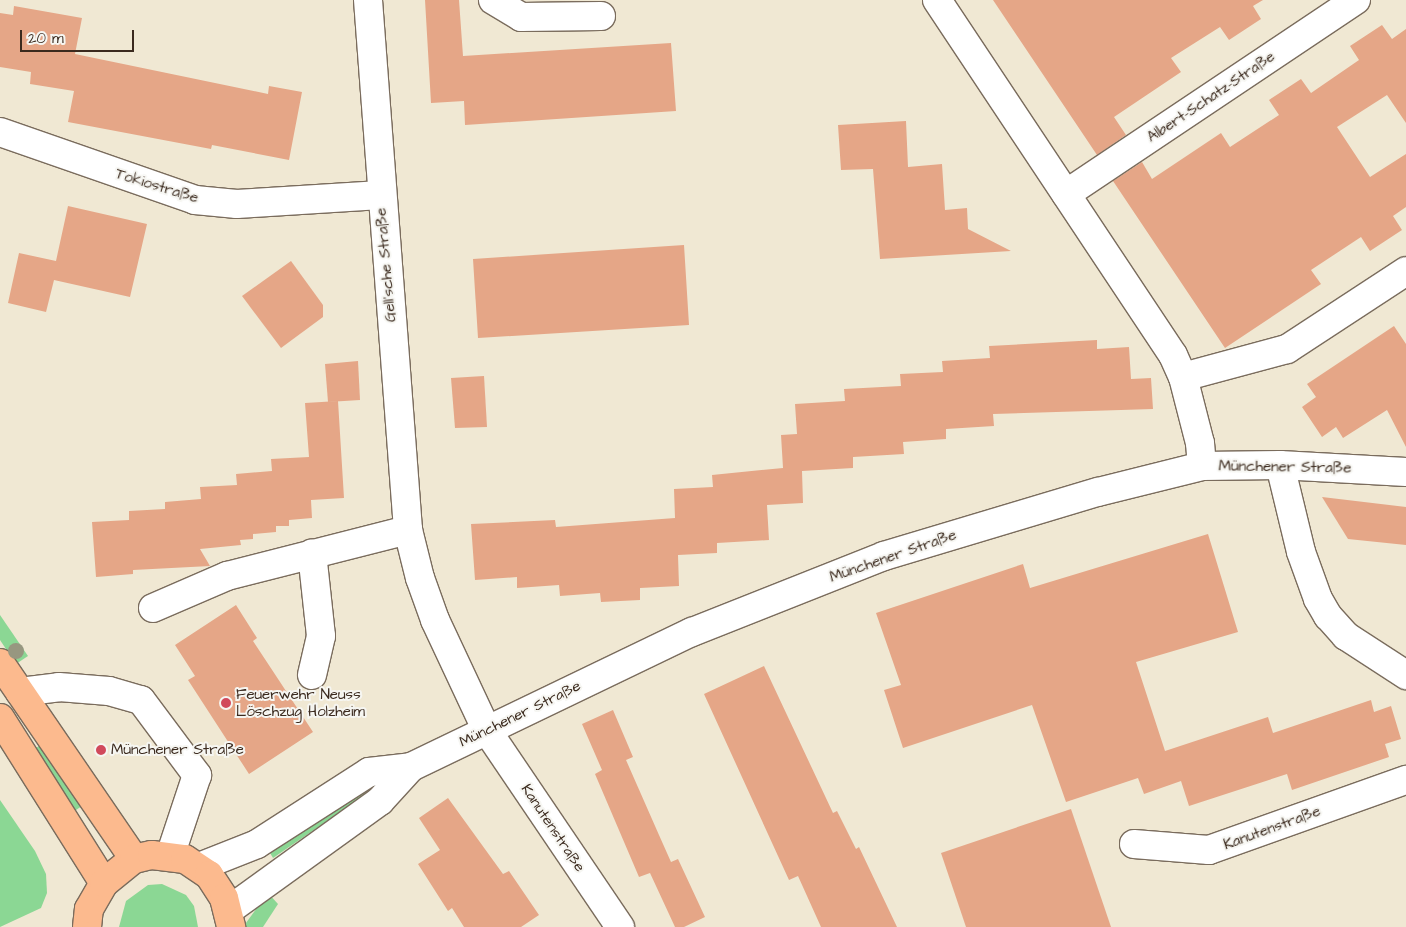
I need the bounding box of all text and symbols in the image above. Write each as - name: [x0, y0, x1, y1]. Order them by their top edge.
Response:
- scale bar: [22, 20, 136, 52]
- text: 20 m: [28, 28, 64, 49]
- street label: Albert-Schatz-Straße: [1144, 48, 1278, 146]
- street label: Tokiostraße: [113, 165, 201, 207]
- street label: Gell'sche Straße: [372, 207, 400, 323]
- street label: Münchener Straße: [1218, 457, 1352, 477]
- street label: Münchener Straße: [827, 526, 959, 586]
- street label: Münchener Straße: [456, 677, 584, 751]
- place label: Feuerwehr Neuss Löschzug Holzheim: [236, 685, 365, 720]
- marker: Feuerwehr Neuss Löschzug Holzheim: [220, 697, 232, 709]
- place label: Münchener Straße: [111, 741, 244, 759]
- marker: Münchener Straße: [95, 744, 107, 756]
- street label: Kanutenstraße: [517, 781, 589, 875]
- street label: Kanutenstraße: [1221, 802, 1323, 854]

